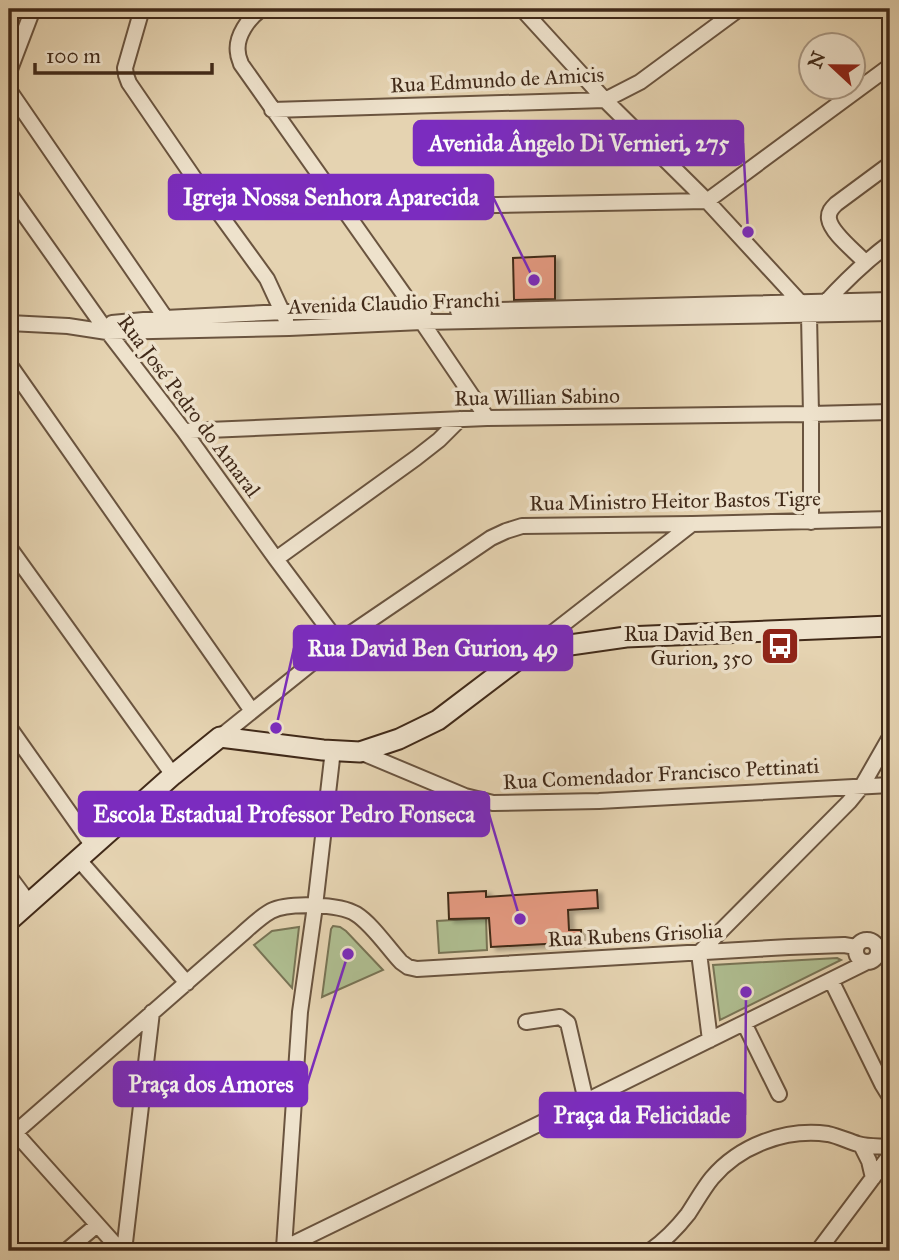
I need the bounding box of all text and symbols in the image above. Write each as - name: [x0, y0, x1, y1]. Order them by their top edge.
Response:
- scale bar: [35, 32, 212, 76]
- north arrow: [797, 32, 867, 102]
- text: 100 m: [46, 43, 101, 69]
- text: N: [803, 48, 830, 72]
- street label: Rua Edmundo de Amicis: [389, 61, 605, 99]
- callout: Avenida Ângelo Di Vernieri, 275: [414, 121, 743, 165]
- text: Avenida Ângelo Di Vernieri, 275: [427, 129, 730, 158]
- callout: Igreja Nossa Senhora Aparecida: [169, 175, 493, 219]
- text: Igreja Nossa Senhora Aparecida: [183, 183, 480, 212]
- street label: Avenida Claudio Franchi: [287, 286, 501, 320]
- street label: Rua José Pedro do Amaral: [112, 310, 266, 503]
- street label: Rua Willian Sabino: [454, 383, 620, 411]
- street label: Rua Ministro Heitor Bastos Tigre: [529, 485, 821, 517]
- place label: Rua David Ben Gurion, 350: [624, 621, 753, 671]
- bus stop icon: Rua David Ben Gurion, 350: [759, 625, 801, 667]
- callout: Rua David Ben Gurion, 49: [294, 626, 572, 670]
- text: Rua David Ben Gurion, 49: [308, 634, 558, 663]
- street label: Rua Comendador Francisco Pettinati: [502, 753, 820, 795]
- callout: Escola Estadual Professor Pedro Fonseca: [79, 792, 489, 836]
- text: Escola Estadual Professor Pedro Fonseca: [93, 800, 476, 828]
- street label: Rua Rubens Grisolia: [547, 917, 723, 953]
- callout: Praça dos Amores: [114, 1062, 307, 1106]
- text: Praça dos Amores: [128, 1070, 294, 1099]
- callout: Praça da Felicidade: [540, 1093, 745, 1137]
- text: Praça da Felicidade: [554, 1101, 731, 1130]

